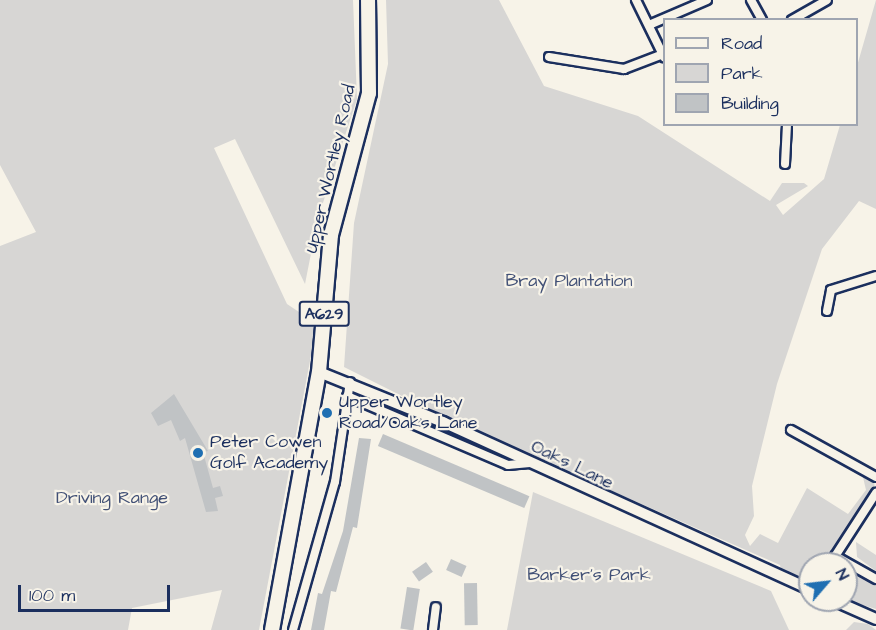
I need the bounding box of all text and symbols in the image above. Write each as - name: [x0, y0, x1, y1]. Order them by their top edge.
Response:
- legend: [663, 18, 858, 126]
- text: Road: [721, 31, 762, 56]
- text: Park: [721, 61, 763, 86]
- street label: Upper Wortley Road: [301, 83, 361, 255]
- text: Building: [721, 91, 779, 116]
- park label: Bray Plantation: [505, 270, 633, 292]
- road number: A629: [298, 301, 350, 327]
- place label: Upper Wortley Road/Oaks Lane: [339, 392, 477, 434]
- marker: Upper Wortley Road/Oaks Lane: [320, 406, 334, 420]
- place label: Peter Cowen Golf Academy: [210, 432, 328, 474]
- street label: Oaks Lane: [527, 436, 617, 494]
- marker: Peter Cowen Golf Academy: [191, 446, 205, 460]
- park label: Driving Range: [56, 487, 168, 509]
- north arrow: [798, 552, 858, 612]
- park label: Barker's Park: [527, 564, 651, 586]
- text: N: [830, 565, 854, 584]
- scale bar: [21, 573, 172, 611]
- text: 100 m: [29, 583, 75, 608]

